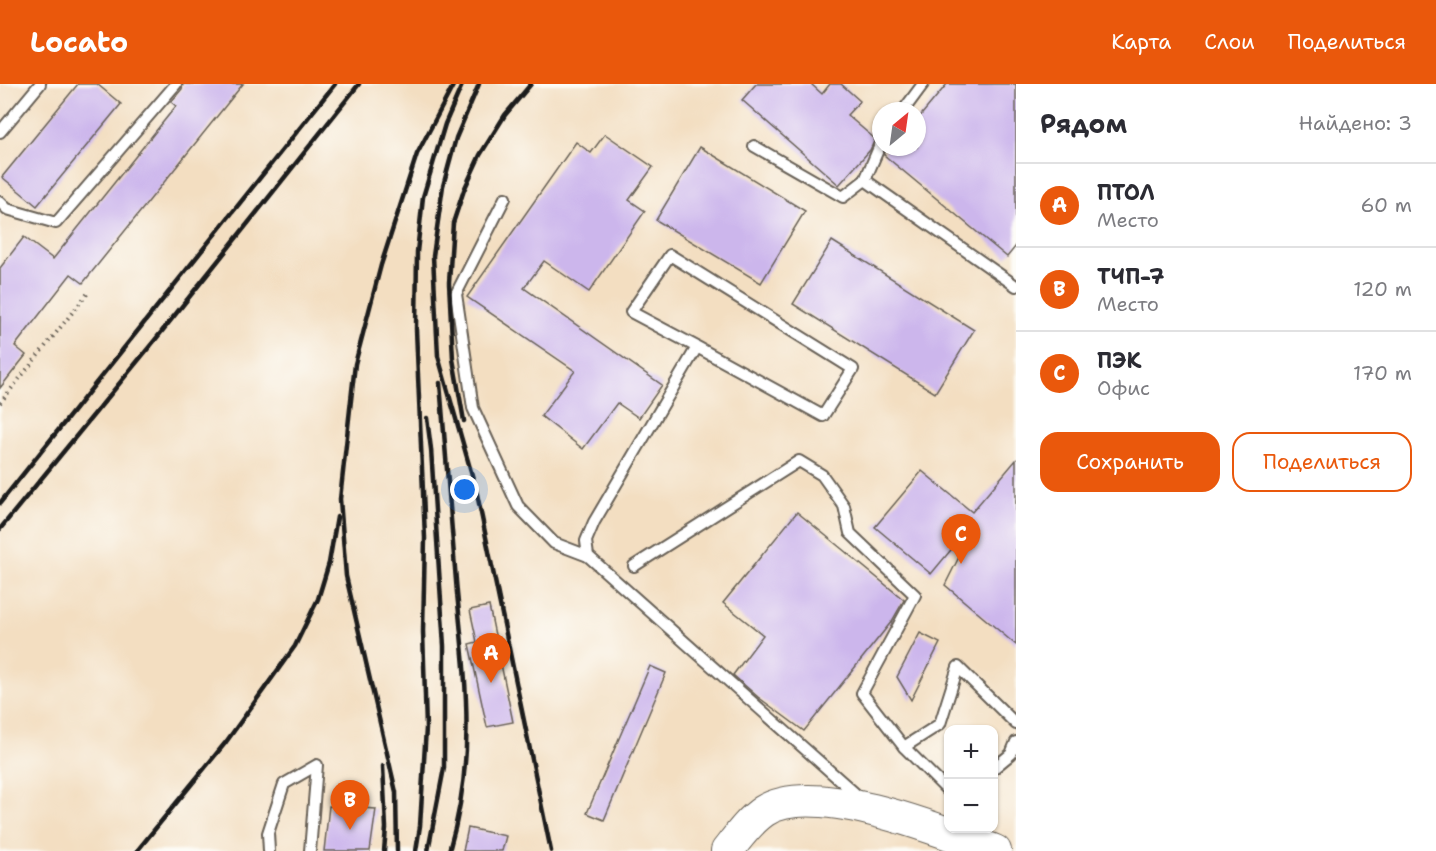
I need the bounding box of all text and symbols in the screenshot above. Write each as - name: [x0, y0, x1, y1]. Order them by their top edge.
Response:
- text: Locato: [30, 23, 128, 61]
- text: Карта: [1111, 28, 1171, 56]
- text: Слои: [1204, 28, 1255, 56]
- text: Поделиться: [1288, 28, 1406, 56]
- north arrow: [872, 102, 926, 156]
- text: Рядом: [1040, 106, 1127, 141]
- text: Найдено: 3: [1299, 110, 1412, 136]
- text: ПТОЛ: [1097, 178, 1155, 207]
- text: A: [1052, 192, 1067, 218]
- text: 60 m: [1360, 192, 1412, 218]
- text: Место: [1097, 207, 1159, 233]
- text: ТЧП-7: [1097, 262, 1164, 291]
- text: B: [1053, 276, 1066, 302]
- text: 120 m: [1353, 276, 1412, 302]
- text: Место: [1097, 291, 1159, 317]
- text: ПЭК: [1097, 346, 1141, 375]
- text: C: [1053, 360, 1066, 386]
- text: 170 m: [1353, 360, 1412, 386]
- text: Офис: [1097, 375, 1150, 401]
- button: Сохранить: [1040, 432, 1220, 492]
- button: Поделиться: [1232, 432, 1412, 492]
- your location: [450, 475, 479, 504]
- pin: C: [942, 514, 980, 564]
- pin: A: [472, 634, 510, 683]
- map controls: [944, 725, 998, 833]
- button: +: [944, 725, 998, 779]
- button: −: [944, 779, 998, 833]
- pin: B: [330, 780, 370, 830]

